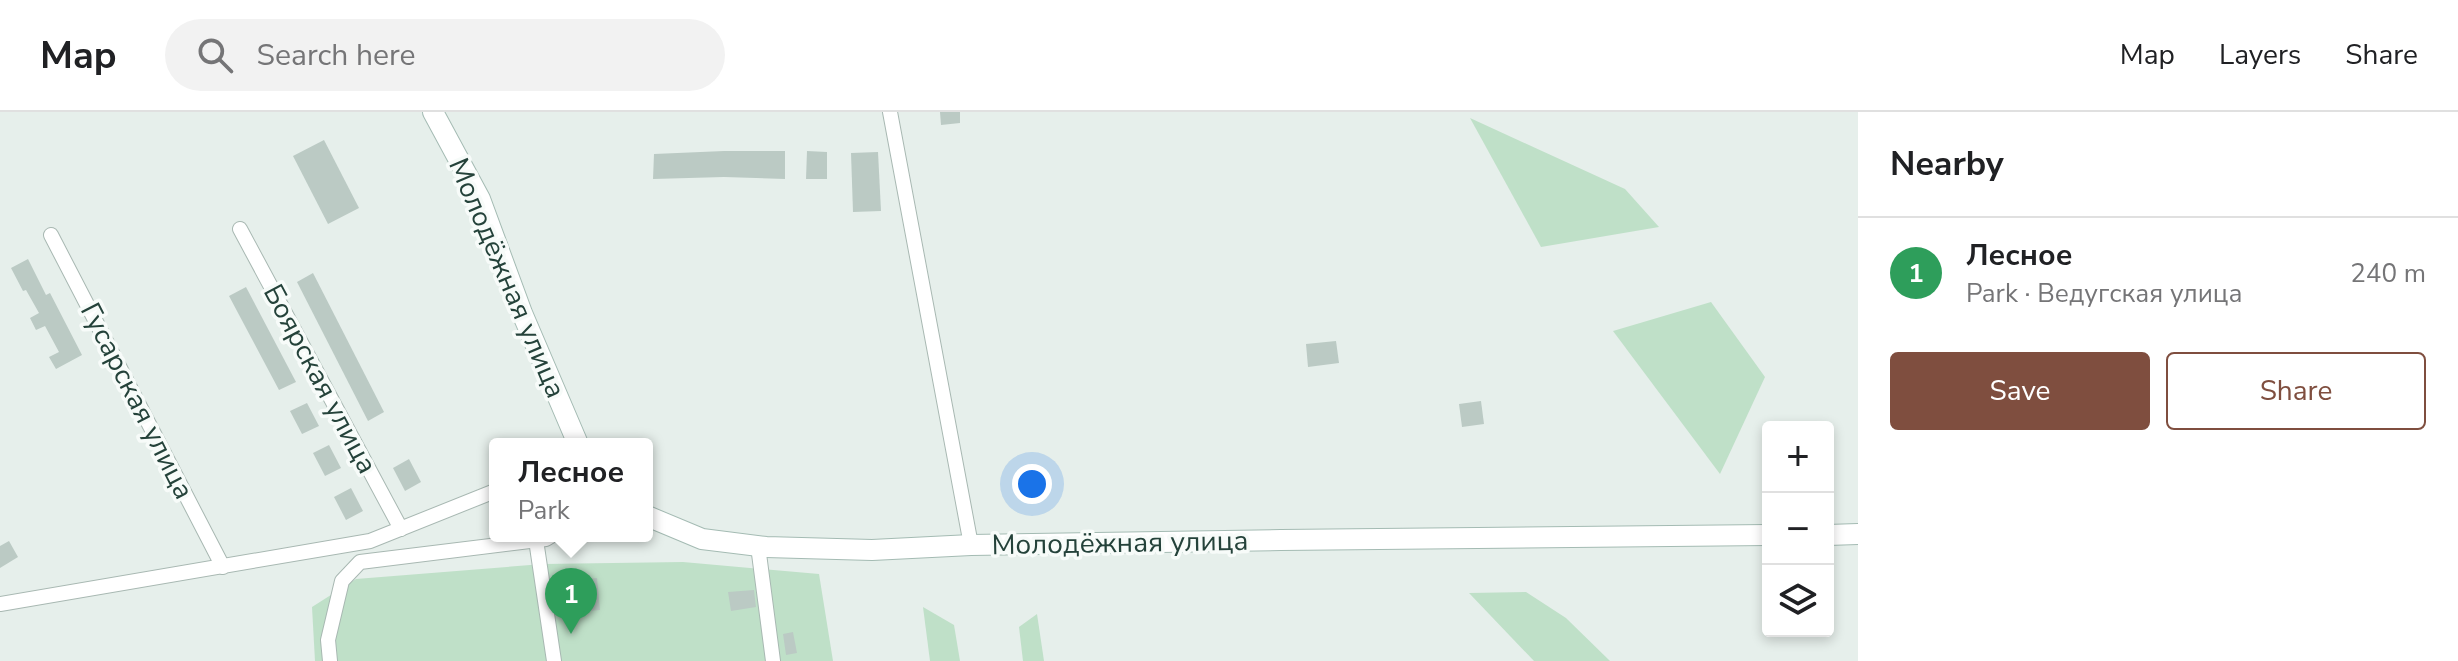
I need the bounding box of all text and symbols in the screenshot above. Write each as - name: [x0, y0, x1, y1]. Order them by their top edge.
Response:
- search box: [165, 19, 725, 91]
- text: Map: [40, 30, 117, 81]
- icon: search: [193, 33, 237, 77]
- text: Search here: [257, 35, 416, 76]
- text: Map: [2120, 36, 2175, 74]
- text: Layers: [2219, 36, 2301, 74]
- text: Share: [2345, 36, 2418, 74]
- text: Nearby: [1890, 141, 2004, 187]
- street label: Молодёжная улица: [439, 152, 575, 404]
- text: Лесное: [1966, 235, 2072, 276]
- text: 1: [1908, 256, 1924, 291]
- text: 240 m: [2350, 256, 2426, 291]
- text: Park · Ведугская улица: [1966, 276, 2242, 311]
- street label: Боярская улица: [254, 278, 386, 480]
- street label: Гусарская улица: [71, 296, 203, 506]
- button: Save: [1890, 352, 2150, 430]
- button: Share: [2166, 352, 2426, 430]
- map controls: [1762, 421, 1834, 637]
- button: +: [1762, 421, 1834, 493]
- popup: [489, 438, 653, 542]
- text: Лесное: [518, 452, 624, 493]
- your location: [1012, 464, 1052, 504]
- text: Park: [518, 493, 570, 528]
- button: −: [1762, 493, 1834, 565]
- street label: Молодёжная улица: [991, 522, 1249, 564]
- button: layers: [1762, 565, 1834, 637]
- pin: 1: [545, 568, 597, 634]

